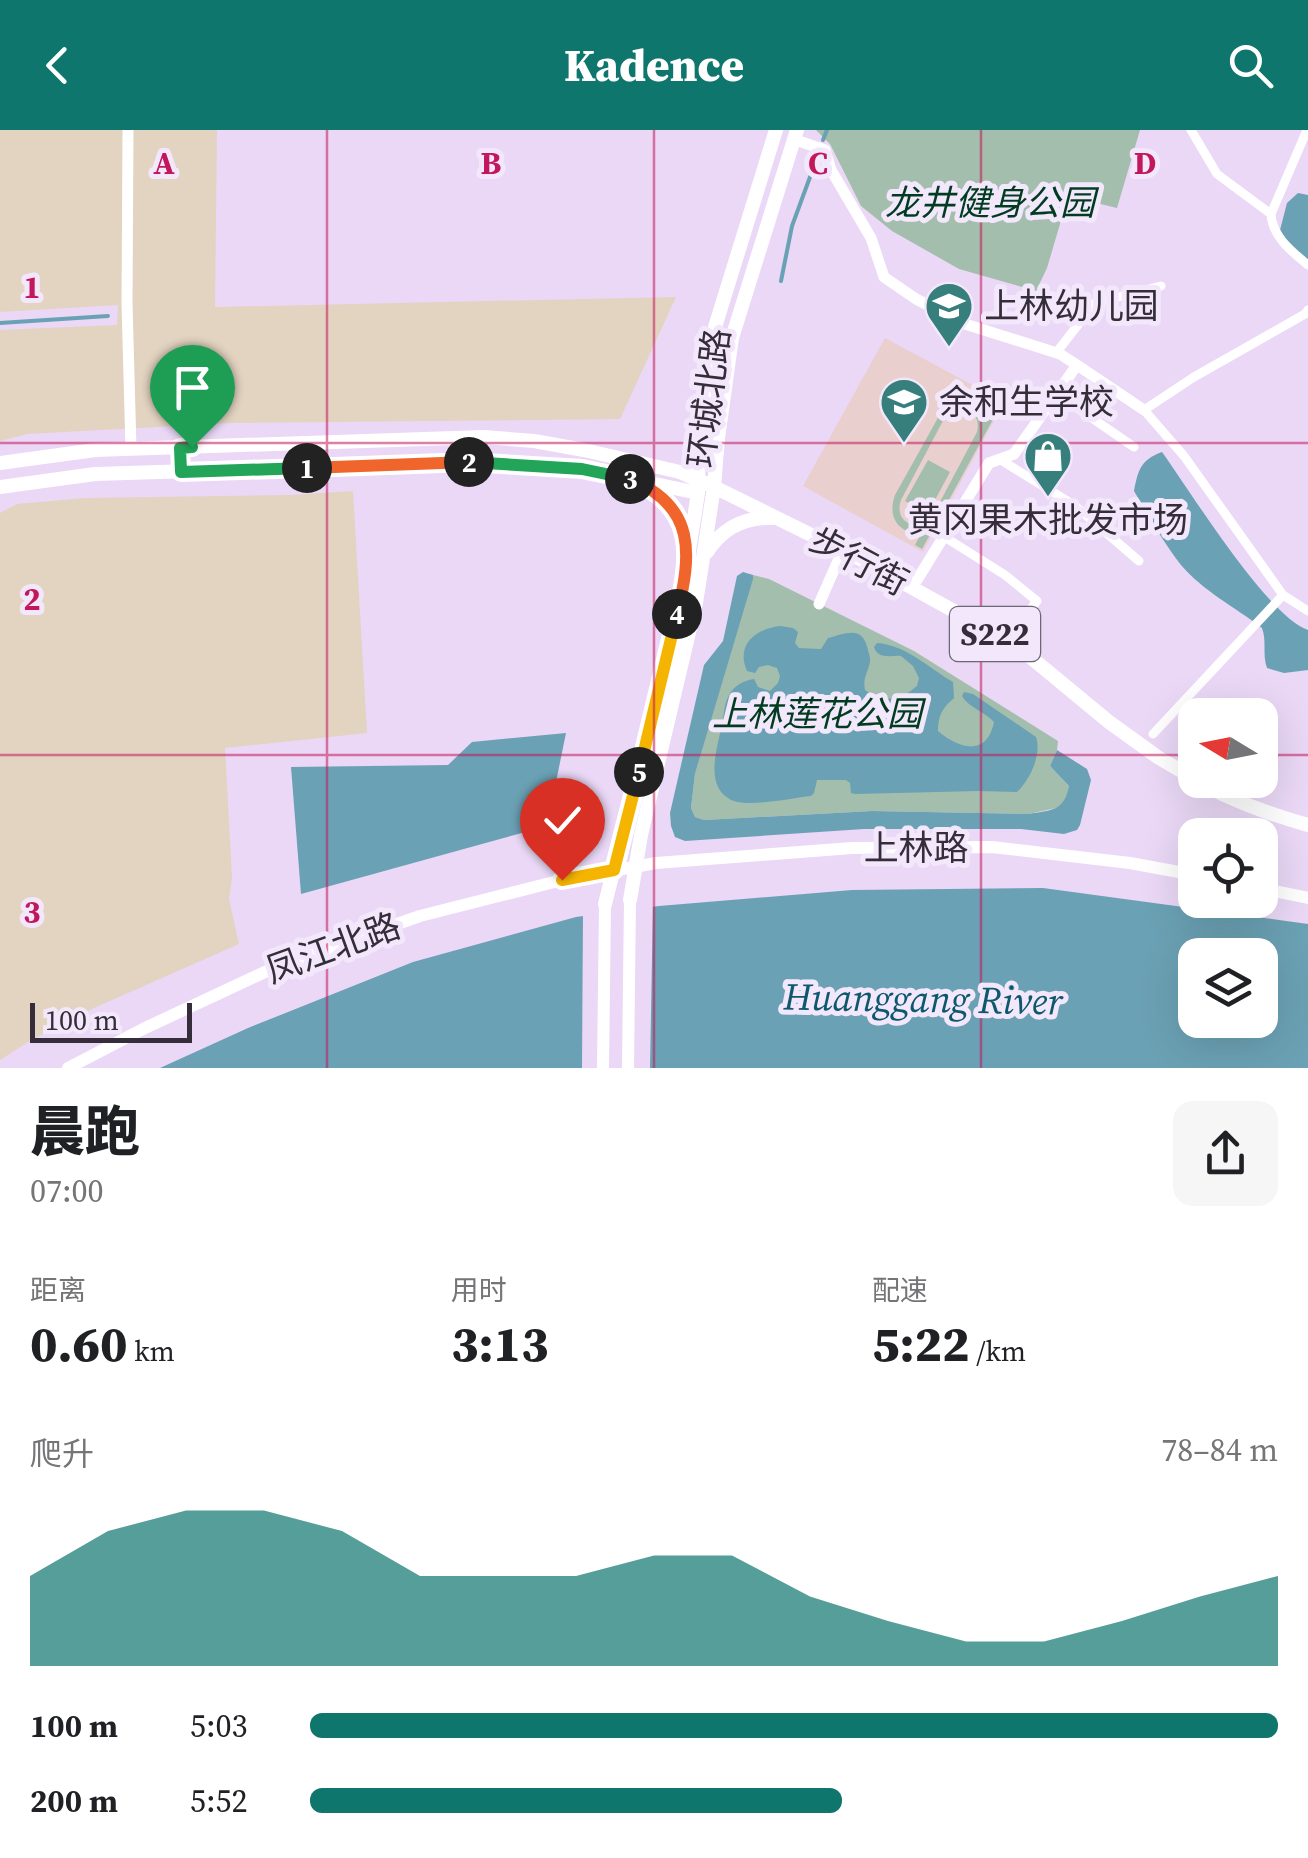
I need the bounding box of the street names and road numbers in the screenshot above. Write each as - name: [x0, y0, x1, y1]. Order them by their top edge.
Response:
- street label: 环城北路: [677, 326, 741, 470]
- street label: 步行街: [801, 515, 917, 607]
- road number: S222: [950, 607, 1040, 661]
- street label: 上林路: [863, 824, 969, 872]
- street label: 凤江北路: [259, 902, 407, 994]

